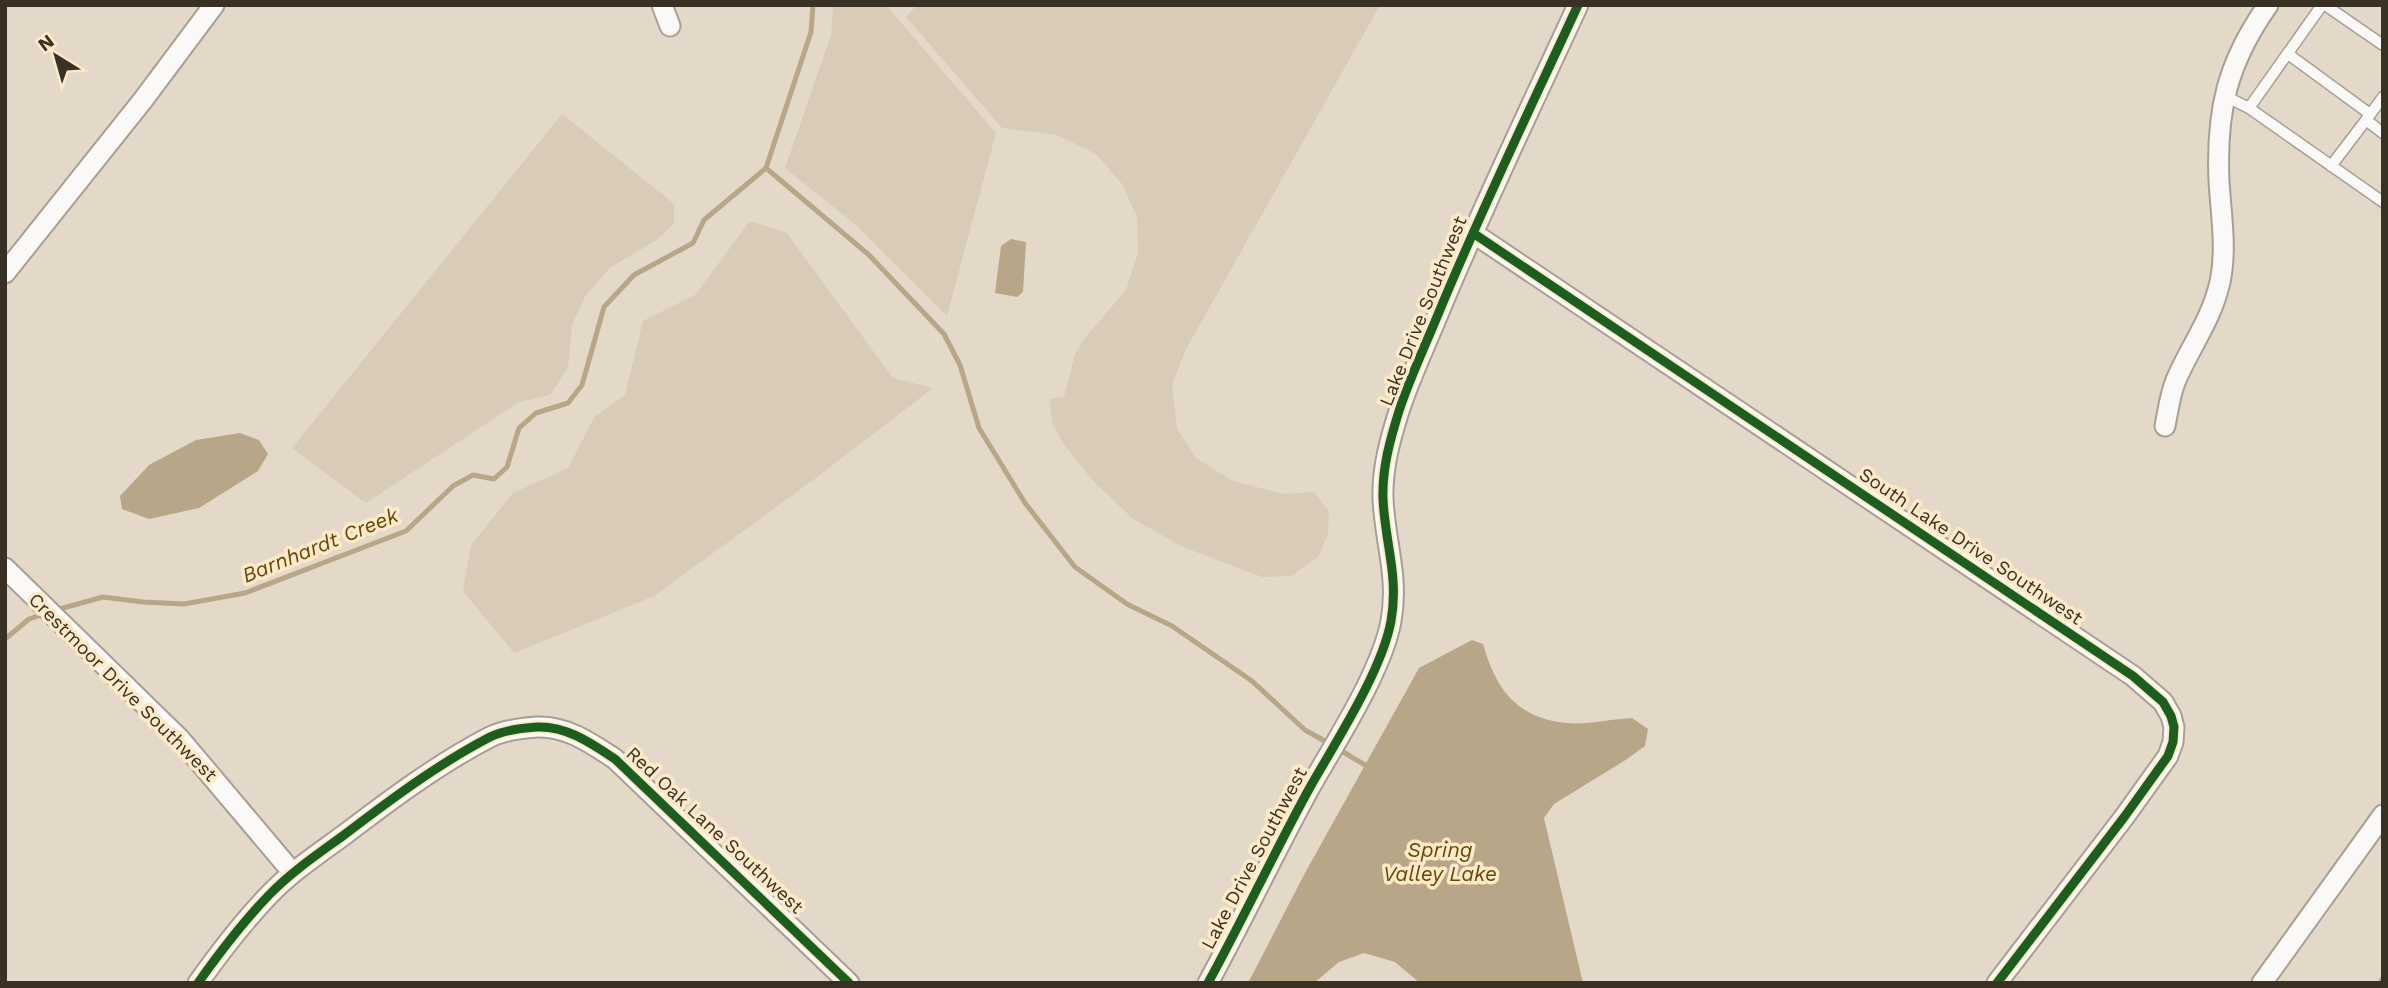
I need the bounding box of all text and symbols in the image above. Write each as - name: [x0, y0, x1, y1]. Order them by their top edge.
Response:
- north arrow: [21, 21, 91, 91]
- text: N: [34, 29, 59, 56]
- street label: Lake Drive Southwest: [1374, 213, 1472, 409]
- street label: South Lake Drive Southwest: [1855, 462, 2087, 630]
- water label: Barnhardt Creek: [238, 502, 402, 588]
- street label: Crestmoor Drive Southwest: [24, 588, 222, 786]
- street label: Red Oak Lane Southwest: [622, 742, 808, 918]
- street label: Lake Drive Southwest: [1196, 763, 1312, 953]
- water label: Spring Valley Lake: [1383, 837, 1497, 886]

